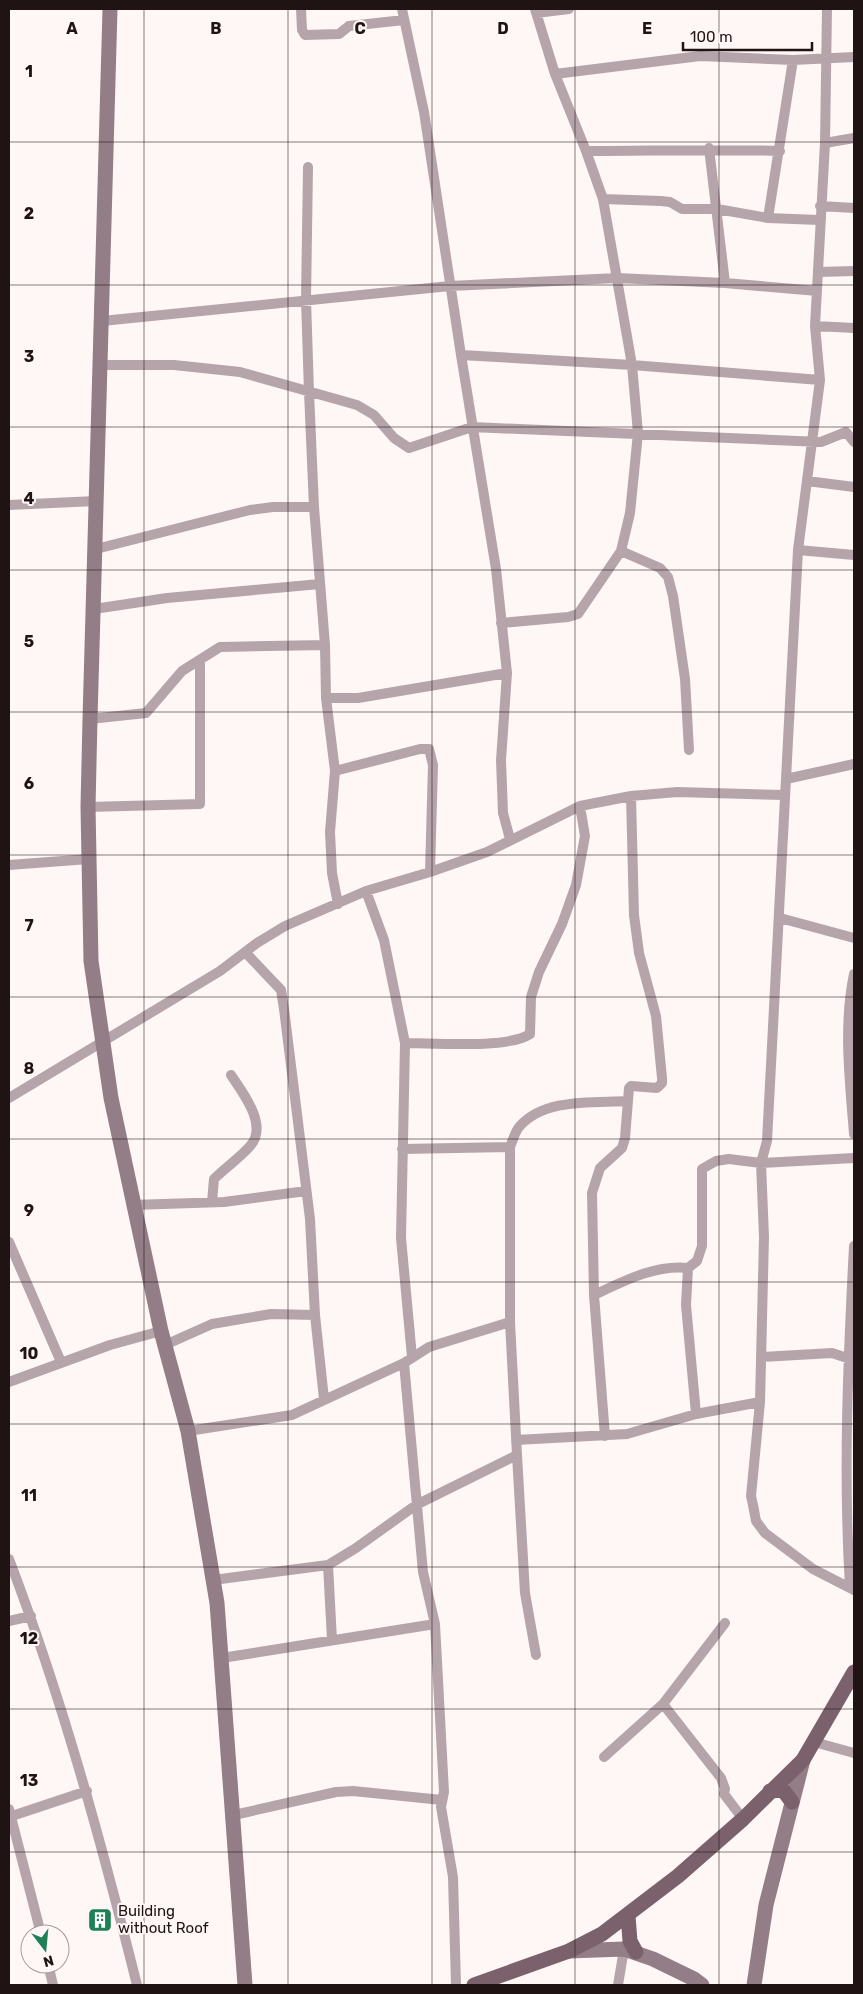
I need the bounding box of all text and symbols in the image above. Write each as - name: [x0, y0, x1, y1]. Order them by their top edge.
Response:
- text: A: [66, 19, 78, 38]
- text: B: [210, 19, 222, 38]
- text: C: [354, 19, 366, 38]
- text: D: [497, 19, 509, 38]
- text: E: [642, 19, 652, 38]
- scale bar: [683, 20, 812, 52]
- text: 100 m: [690, 28, 732, 46]
- text: 1: [25, 62, 33, 81]
- text: 2: [24, 204, 34, 223]
- text: 3: [24, 347, 34, 366]
- text: 4: [24, 489, 35, 508]
- text: 5: [24, 632, 34, 651]
- text: 6: [24, 774, 34, 793]
- text: 7: [24, 916, 34, 935]
- text: 8: [24, 1059, 35, 1078]
- text: 9: [24, 1201, 34, 1220]
- text: 10: [20, 1344, 39, 1363]
- text: 11: [21, 1486, 37, 1505]
- text: 12: [20, 1629, 38, 1648]
- text: 13: [20, 1771, 38, 1790]
- place label: Building without Roof: [118, 1902, 209, 1937]
- building icon: Building without Roof: [87, 1907, 113, 1933]
- north arrow: [20, 1924, 70, 1974]
- text: N: [41, 1951, 56, 1971]

